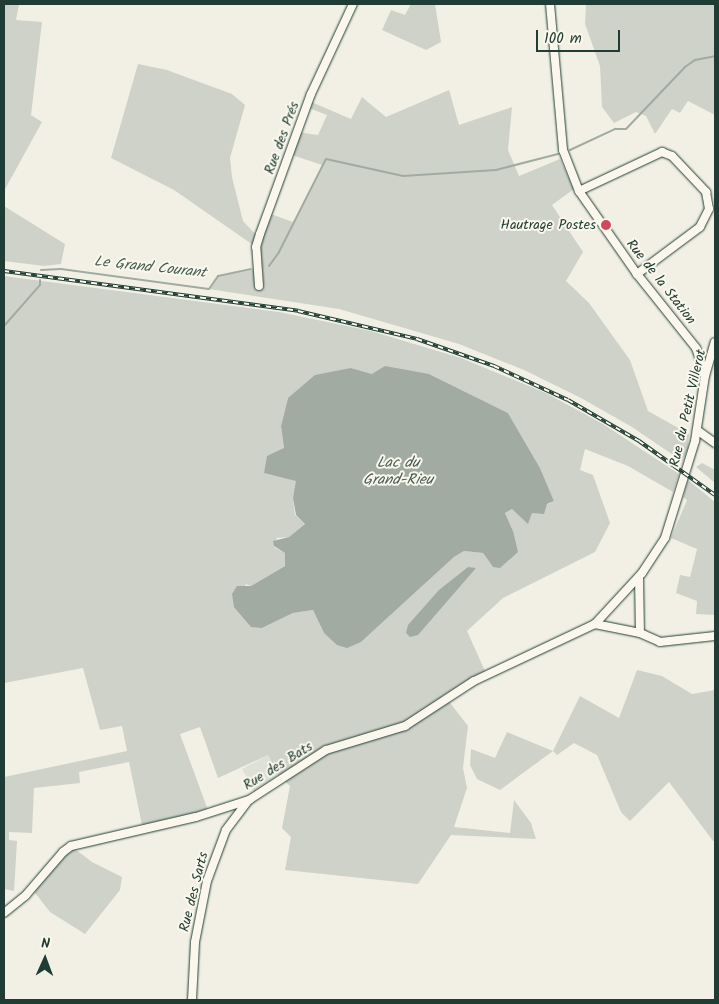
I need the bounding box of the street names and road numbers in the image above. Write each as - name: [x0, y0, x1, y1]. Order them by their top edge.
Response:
- street label: Rue des Prés: [261, 99, 303, 177]
- street label: Rue de la Station: [623, 236, 699, 328]
- street label: Rue du Petit Villerot: [666, 348, 710, 468]
- street label: Rue des Bats: [240, 738, 316, 794]
- street label: Rue des Sarts: [176, 850, 212, 934]

